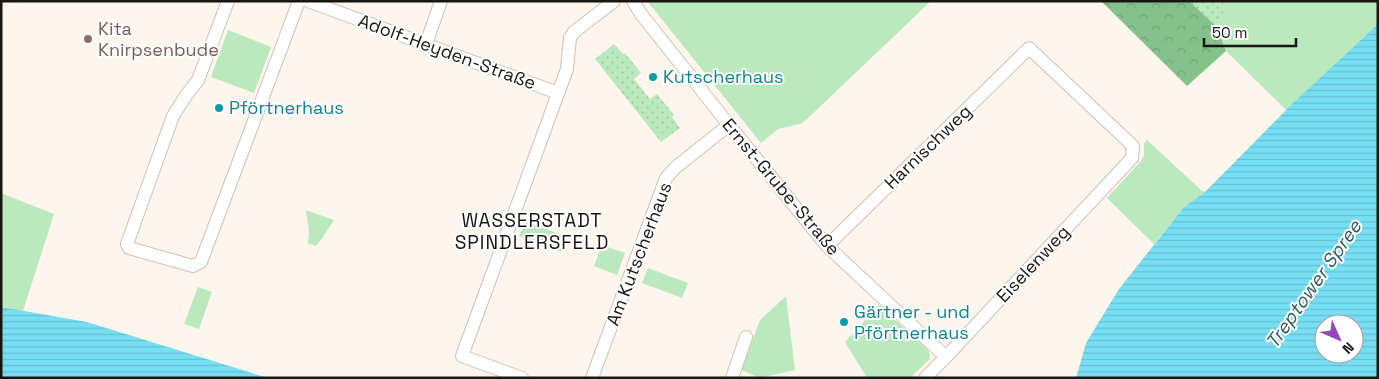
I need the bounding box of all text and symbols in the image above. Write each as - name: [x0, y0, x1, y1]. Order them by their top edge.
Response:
- street label: Adolf-Heyden-Straße: [355, 9, 539, 94]
- scale bar: [1204, 15, 1296, 47]
- place label: Kita Knirpsenbude: [98, 17, 219, 61]
- text: 50 m: [1212, 23, 1247, 42]
- marker: Kita Knirpsenbude: [82, 33, 94, 45]
- place label: Kutscherhaus: [663, 65, 783, 88]
- marker: Kutscherhaus: [647, 71, 659, 83]
- place label: Pförtnerhaus: [229, 96, 344, 119]
- street label: Harnischweg: [879, 99, 976, 194]
- marker: Pförtnerhaus: [213, 102, 225, 114]
- street label: Ernst-Grube-Straße: [717, 114, 845, 260]
- street label: Am Kutscherhaus: [601, 179, 676, 329]
- district label: WASSERSTADT SPINDLERSFELD: [455, 208, 609, 255]
- water label: Treptower Spree: [1260, 215, 1367, 353]
- street label: Eiselenweg: [991, 220, 1074, 307]
- place label: Gärtner - und Pförtnerhaus: [854, 300, 970, 344]
- north arrow: [1314, 314, 1364, 364]
- marker: Gärtner - und Pförtnerhaus: [838, 316, 850, 328]
- text: N: [1339, 339, 1358, 358]

